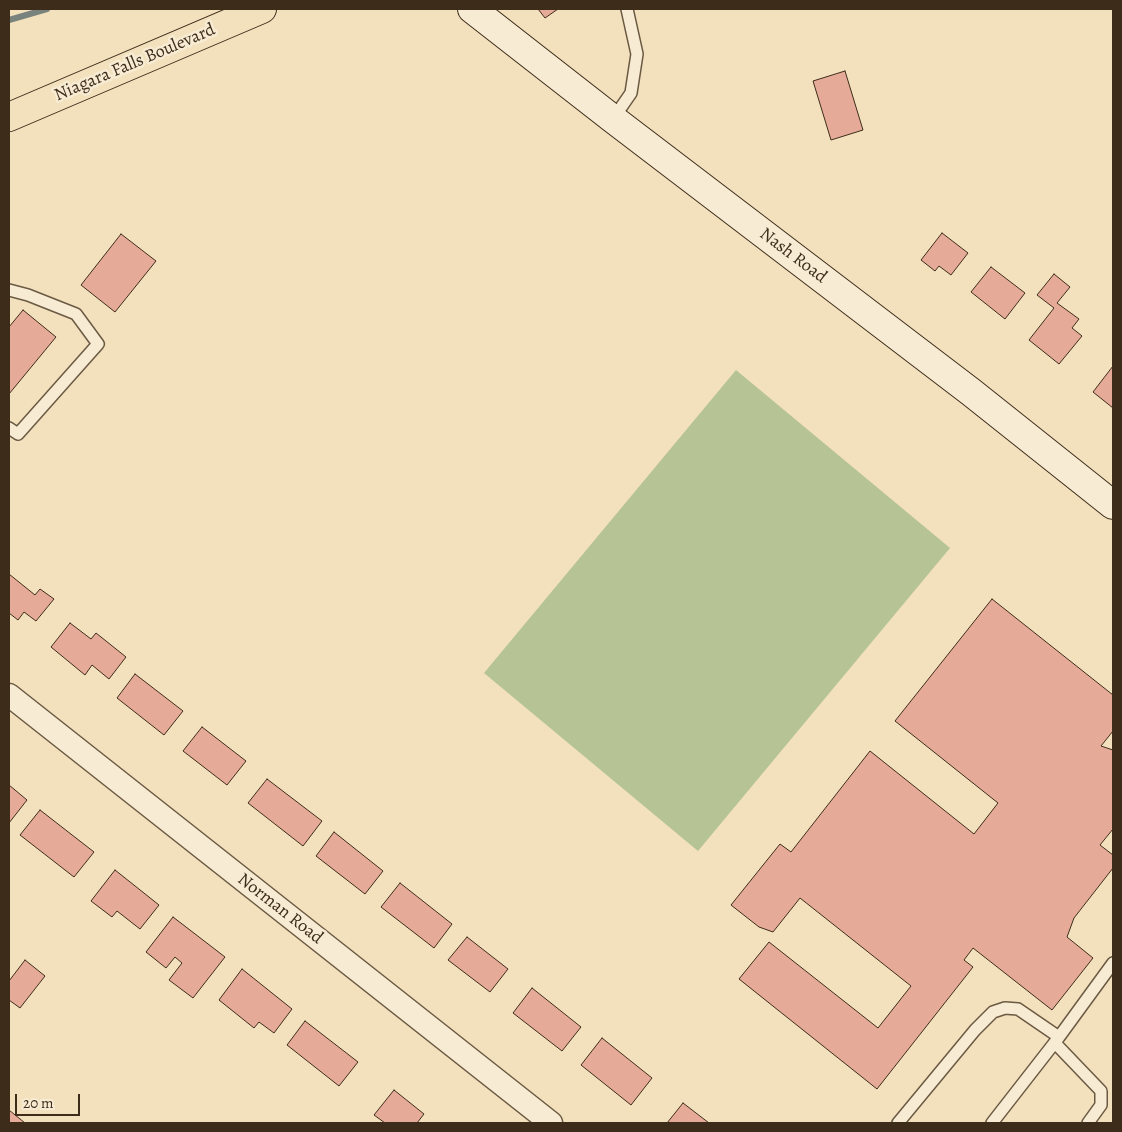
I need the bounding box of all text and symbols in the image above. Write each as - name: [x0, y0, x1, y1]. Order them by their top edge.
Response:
- street label: Niagara Falls Boulevard: [51, 19, 219, 107]
- street label: Nash Road: [755, 224, 831, 288]
- street label: Norman Road: [233, 869, 327, 949]
- scale bar: [18, 1084, 82, 1116]
- text: 20 m: [23, 1093, 54, 1113]

